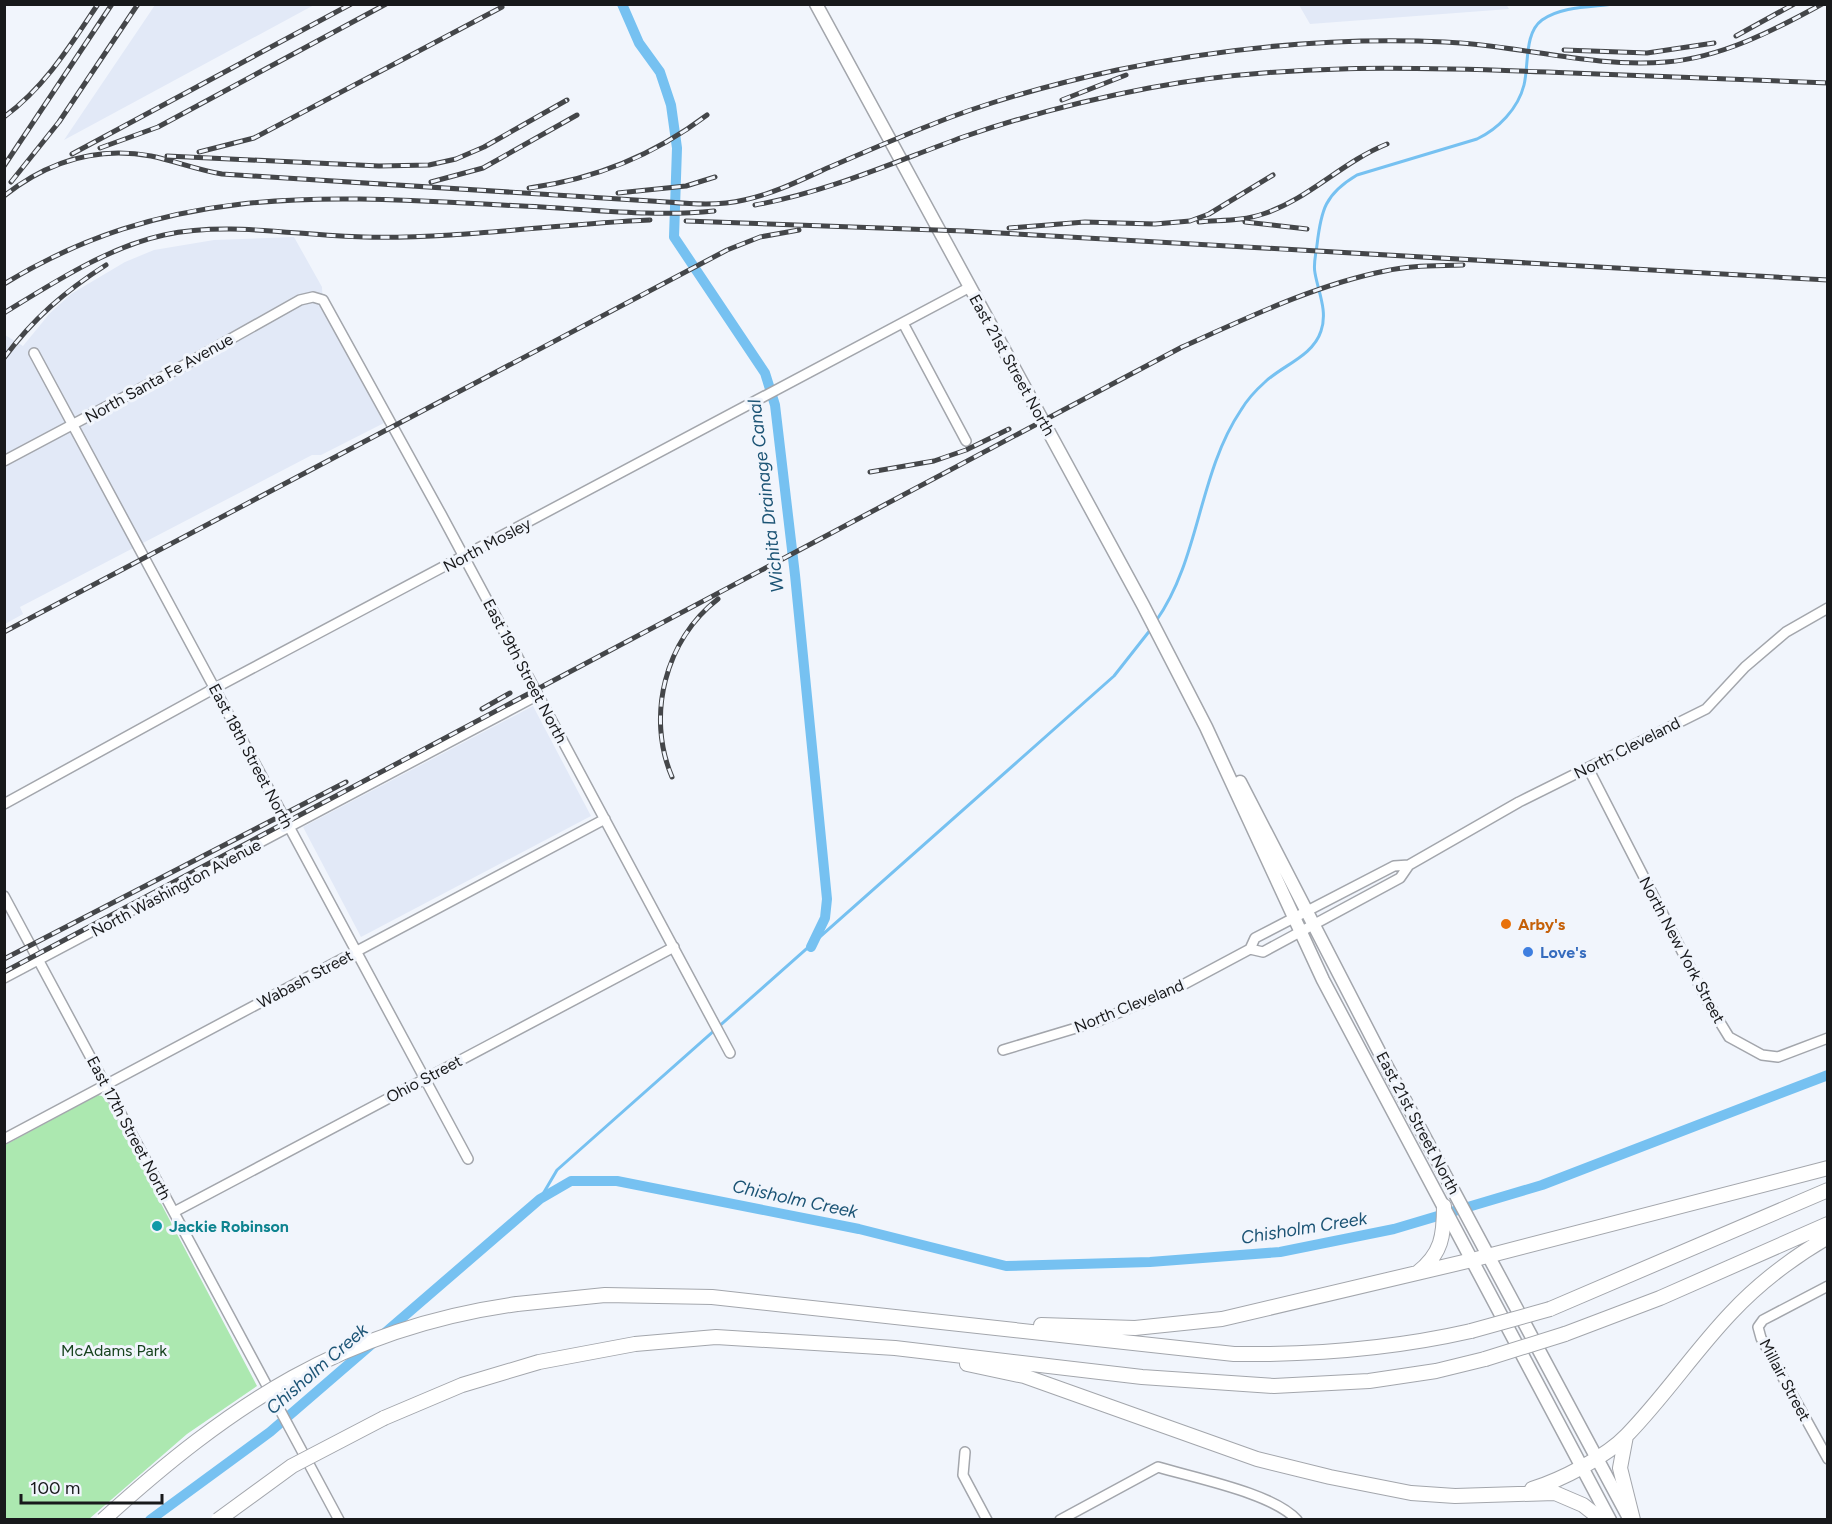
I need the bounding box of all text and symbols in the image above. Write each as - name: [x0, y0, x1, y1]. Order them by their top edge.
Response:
- street label: East 21st Street North: [965, 291, 1059, 439]
- street label: North Santa Fe Avenue: [82, 329, 237, 427]
- water label: Wichita Drainage Canal: [743, 397, 789, 594]
- street label: North Mosley: [440, 514, 535, 576]
- street label: East 19th Street North: [479, 596, 571, 746]
- street label: East 18th Street North: [205, 680, 297, 832]
- street label: North Cleveland: [1571, 713, 1683, 783]
- street label: North Washington Avenue: [88, 835, 264, 941]
- street label: North New York Street: [1635, 873, 1729, 1027]
- place label: Arby's: [1518, 915, 1566, 934]
- marker: Arby's: [1499, 917, 1513, 931]
- place label: Love's: [1540, 943, 1587, 962]
- marker: Love's: [1521, 945, 1535, 959]
- street label: Wabash Street: [254, 946, 356, 1012]
- street label: North Cleveland: [1071, 975, 1187, 1037]
- street label: East 21st Street North: [1372, 1048, 1464, 1198]
- street label: Ohio Street: [383, 1051, 465, 1107]
- street label: East 17th Street North: [83, 1053, 175, 1203]
- water label: Chisholm Creek: [730, 1175, 861, 1223]
- water label: Chisholm Creek: [1239, 1207, 1370, 1249]
- place label: Jackie Robinson: [169, 1217, 289, 1236]
- marker: Jackie Robinson: [150, 1219, 164, 1233]
- water label: Chisholm Creek: [262, 1318, 373, 1419]
- street label: Millair Street: [1755, 1336, 1815, 1424]
- park label: McAdams Park: [61, 1341, 167, 1360]
- scale bar: [21, 1467, 162, 1505]
- text: 100 m: [30, 1477, 80, 1499]

